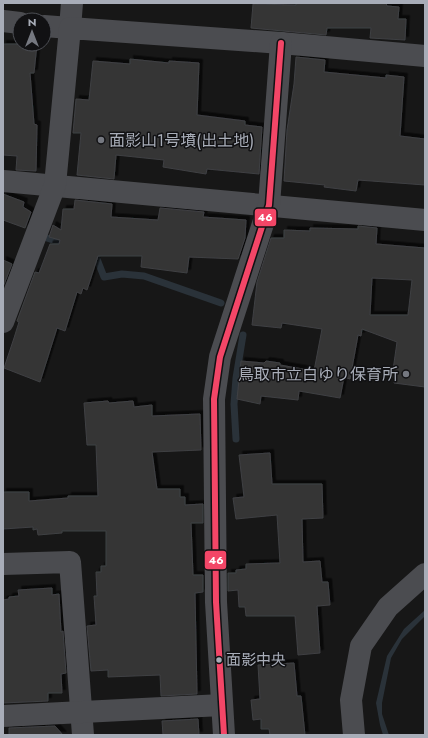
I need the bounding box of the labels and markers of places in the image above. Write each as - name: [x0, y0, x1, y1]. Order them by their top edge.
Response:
- place label: 面影山1号墳(出土地): [109, 129, 254, 152]
- marker: 面影山1号墳(出土地): [96, 135, 106, 145]
- place label: 鳥取市立白ゆり保育所: [238, 363, 398, 386]
- marker: 鳥取市立白ゆり保育所: [401, 369, 411, 379]
- place label: 面影中央: [226, 649, 286, 671]
- marker: 面影中央: [214, 655, 224, 665]

